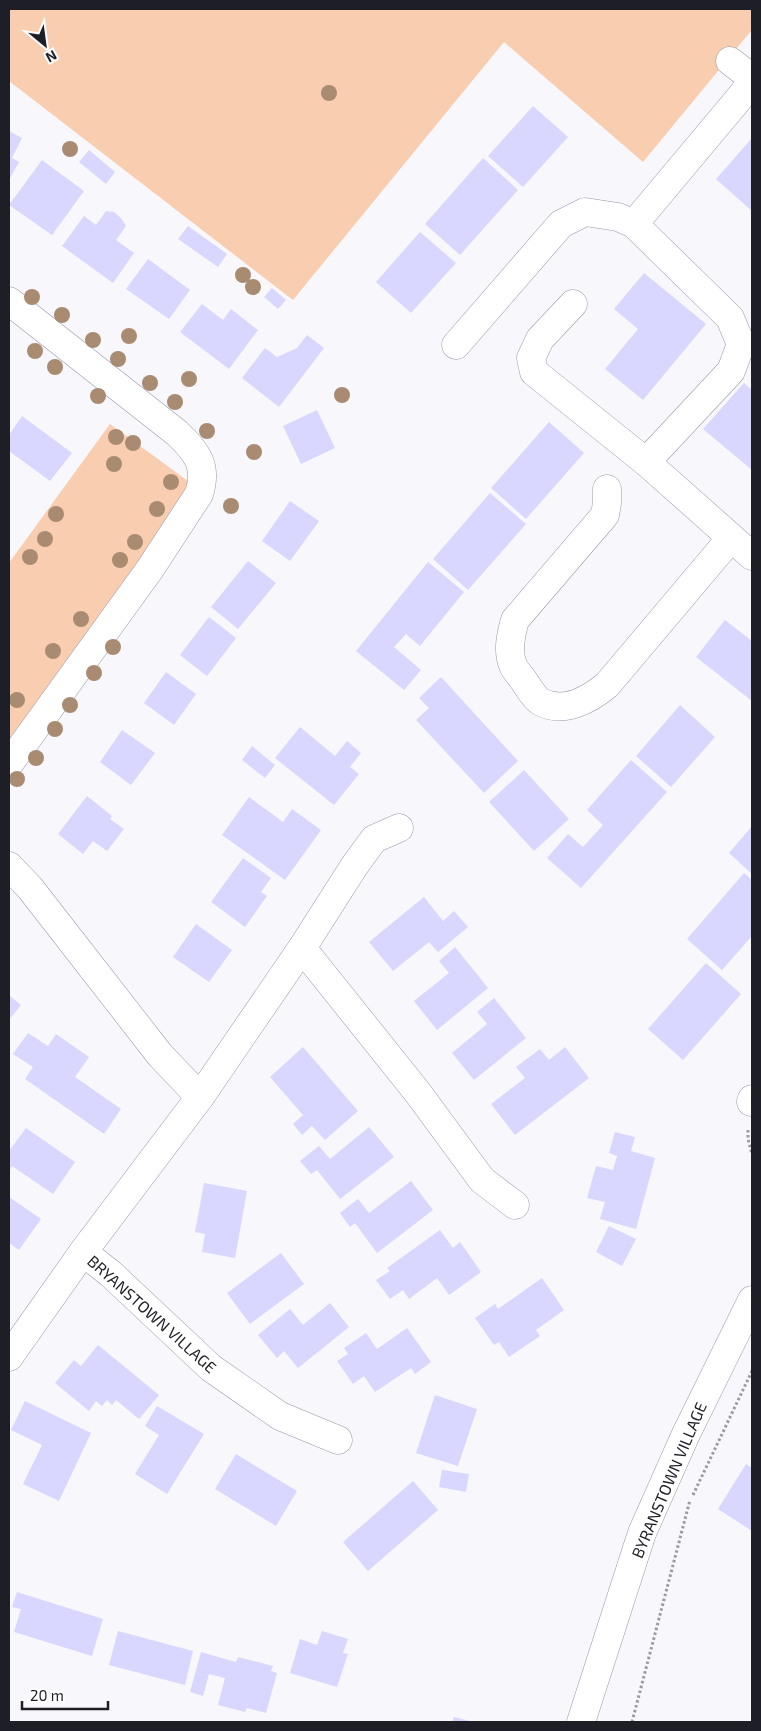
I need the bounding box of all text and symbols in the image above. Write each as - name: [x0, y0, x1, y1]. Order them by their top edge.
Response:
- north arrow: [20, 20, 70, 70]
- text: N: [43, 47, 60, 67]
- street label: BRYANSTOWN VILLAGE: [84, 1251, 221, 1377]
- street label: BYRANSTOWN VILLAGE: [627, 1399, 710, 1561]
- scale bar: [22, 1678, 109, 1710]
- text: 20 m: [30, 1686, 64, 1704]

